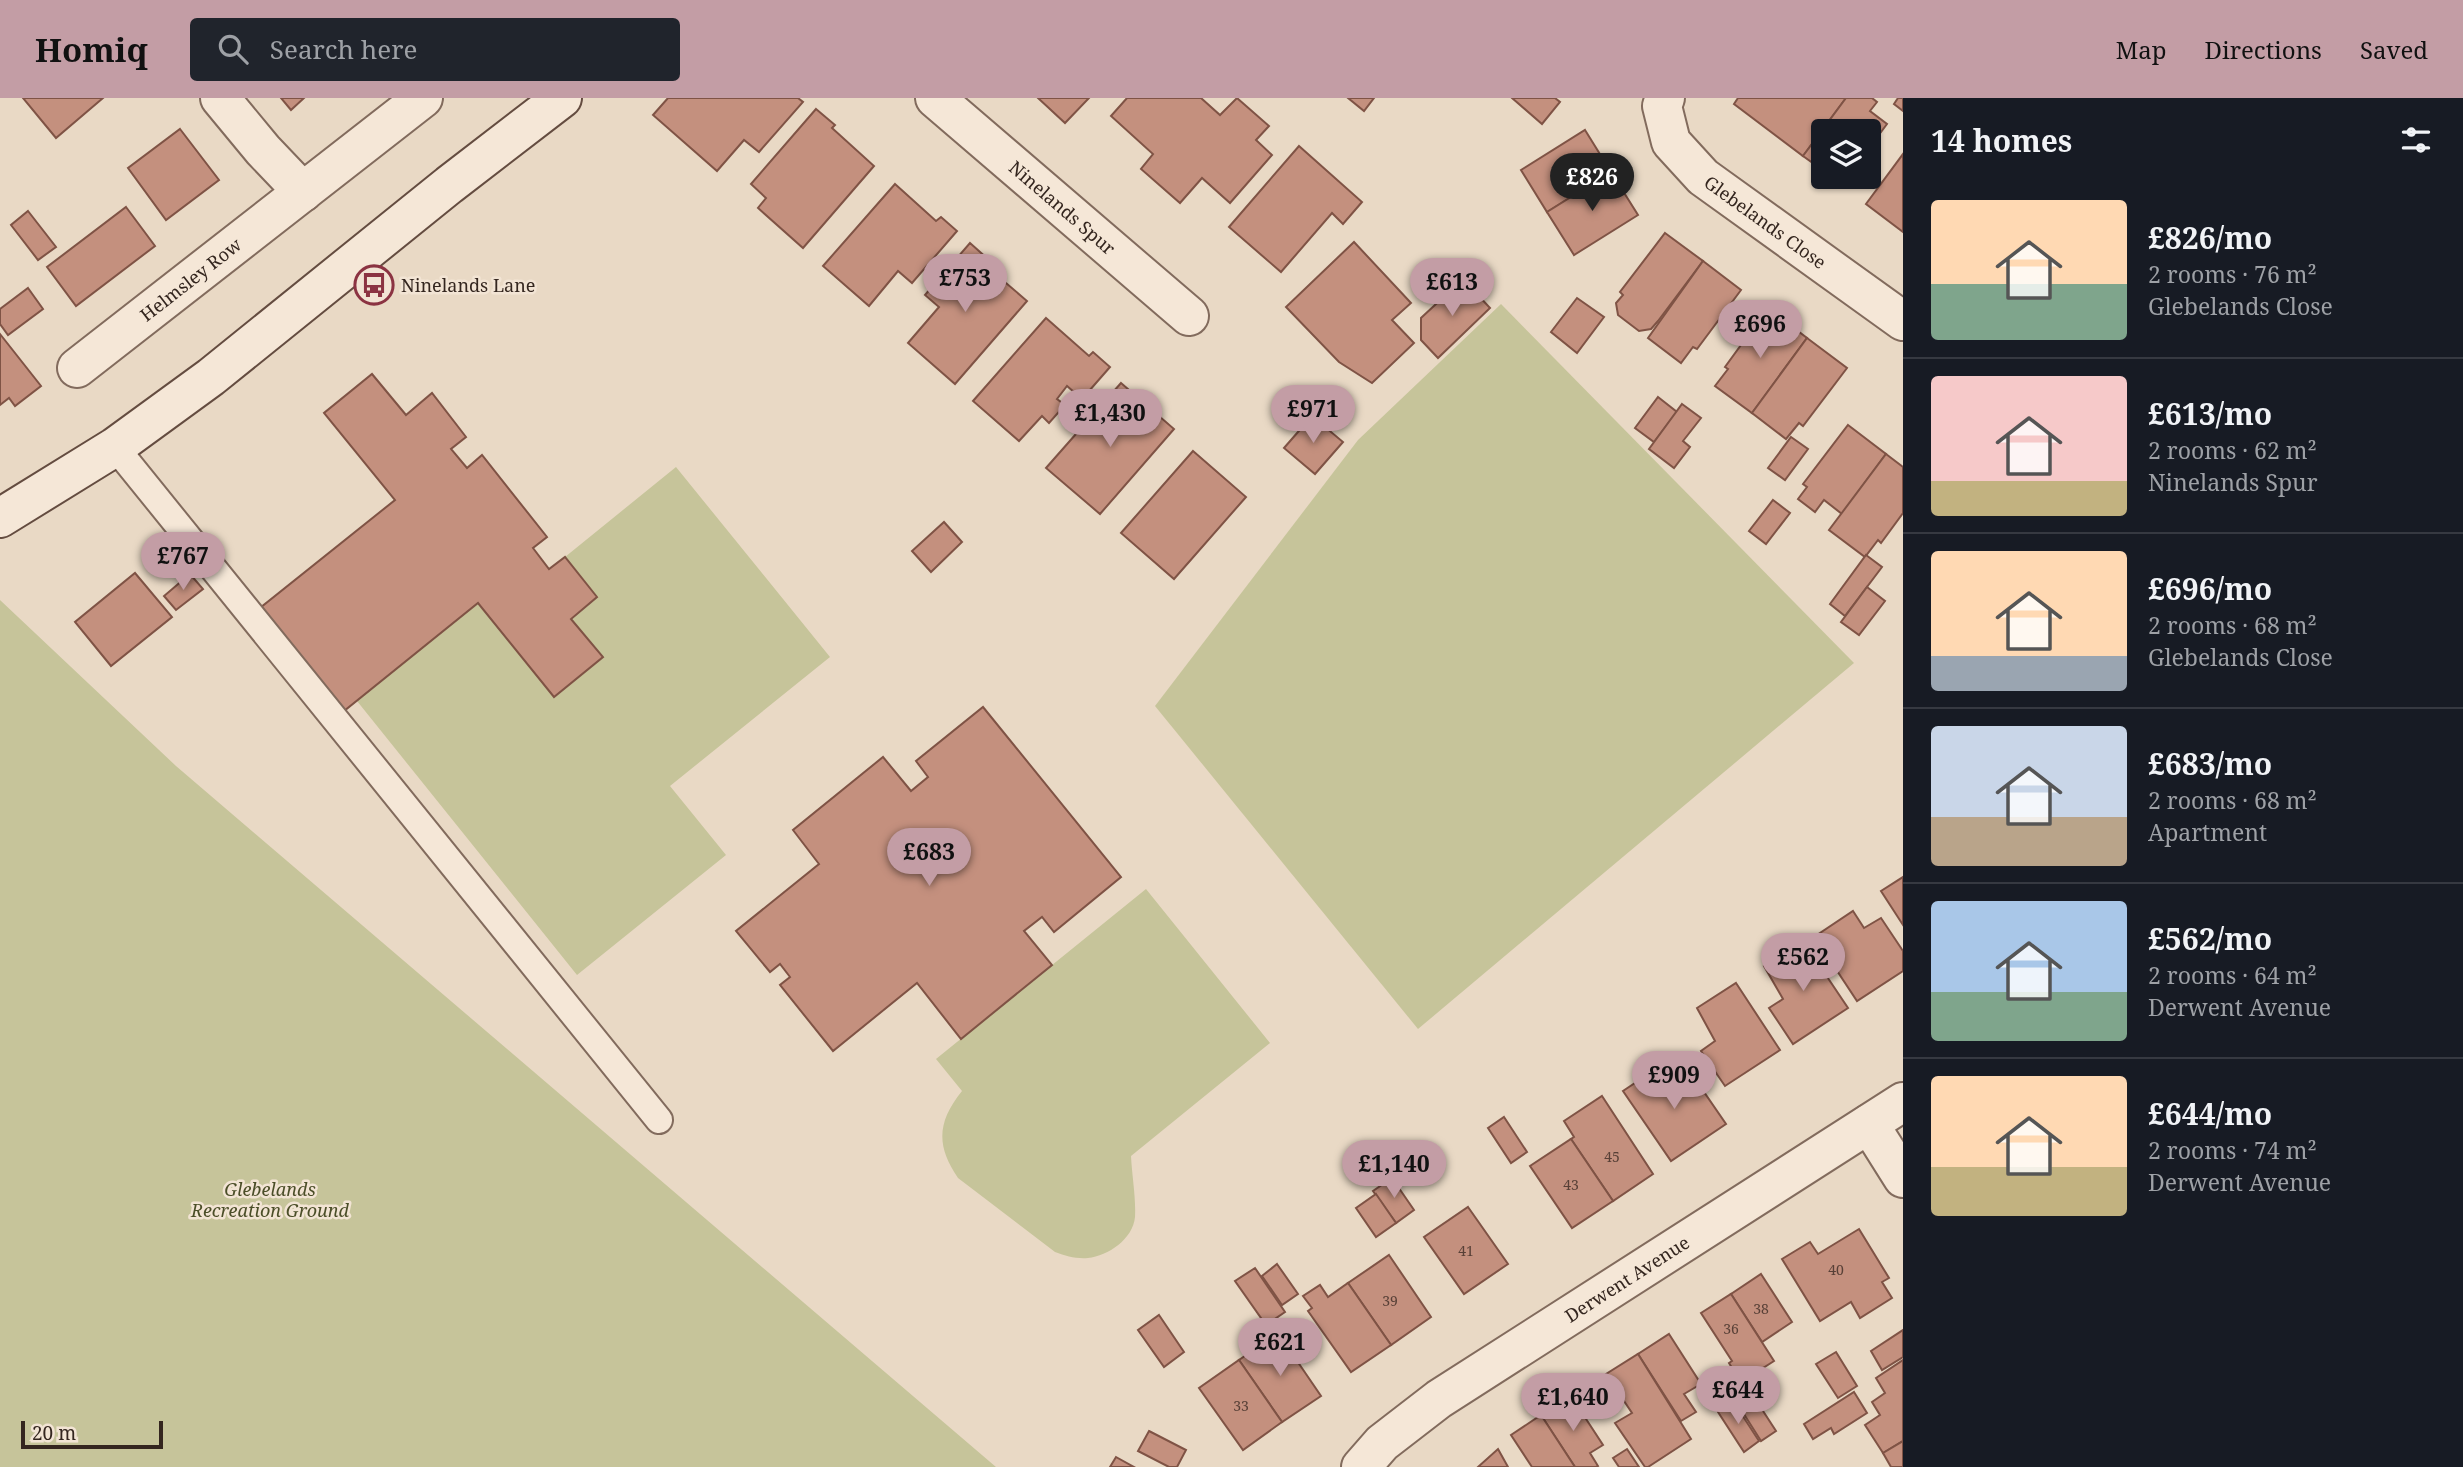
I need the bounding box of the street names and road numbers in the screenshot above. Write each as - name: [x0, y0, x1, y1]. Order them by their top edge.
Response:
- street label: Ninelands Spur: [1004, 155, 1121, 260]
- street label: Glebelands Close: [1700, 170, 1831, 274]
- street label: Helmsley Row: [135, 232, 247, 327]
- street label: Derwent Avenue: [1560, 1230, 1694, 1327]

